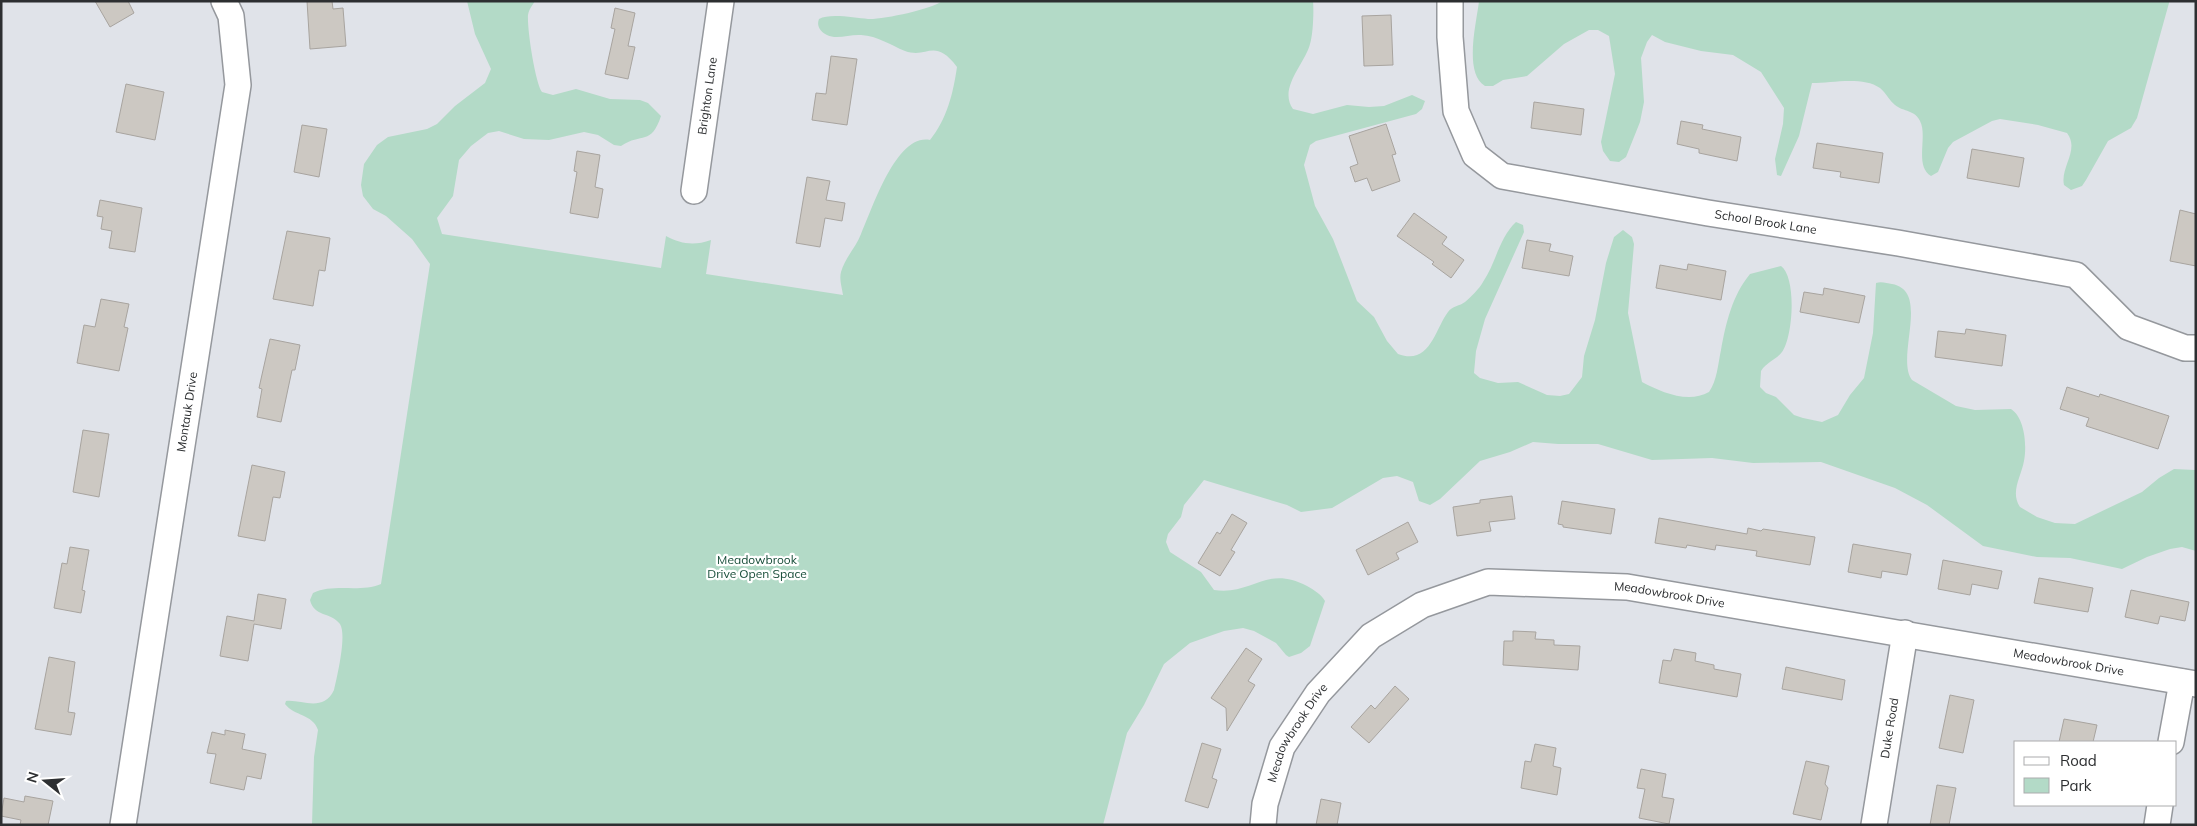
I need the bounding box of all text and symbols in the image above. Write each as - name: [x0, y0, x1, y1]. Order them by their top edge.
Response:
- street label: Brighton Lane: [694, 56, 720, 136]
- street label: School Brook Lane: [1714, 206, 1818, 237]
- street label: Montauk Drive: [173, 371, 200, 453]
- park label: Meadowbrook Drive Open Space: [707, 552, 807, 581]
- street label: Meadowbrook Drive: [1614, 579, 1726, 611]
- street label: Meadowbrook Drive: [2012, 645, 2125, 679]
- street label: Meadowbrook Drive: [1264, 680, 1330, 784]
- street label: Duke Road: [1877, 697, 1901, 760]
- legend: [2014, 741, 2177, 806]
- text: Road: [2060, 751, 2097, 770]
- north arrow: [20, 756, 70, 806]
- text: N: [22, 770, 43, 785]
- text: Park: [2060, 776, 2092, 795]

